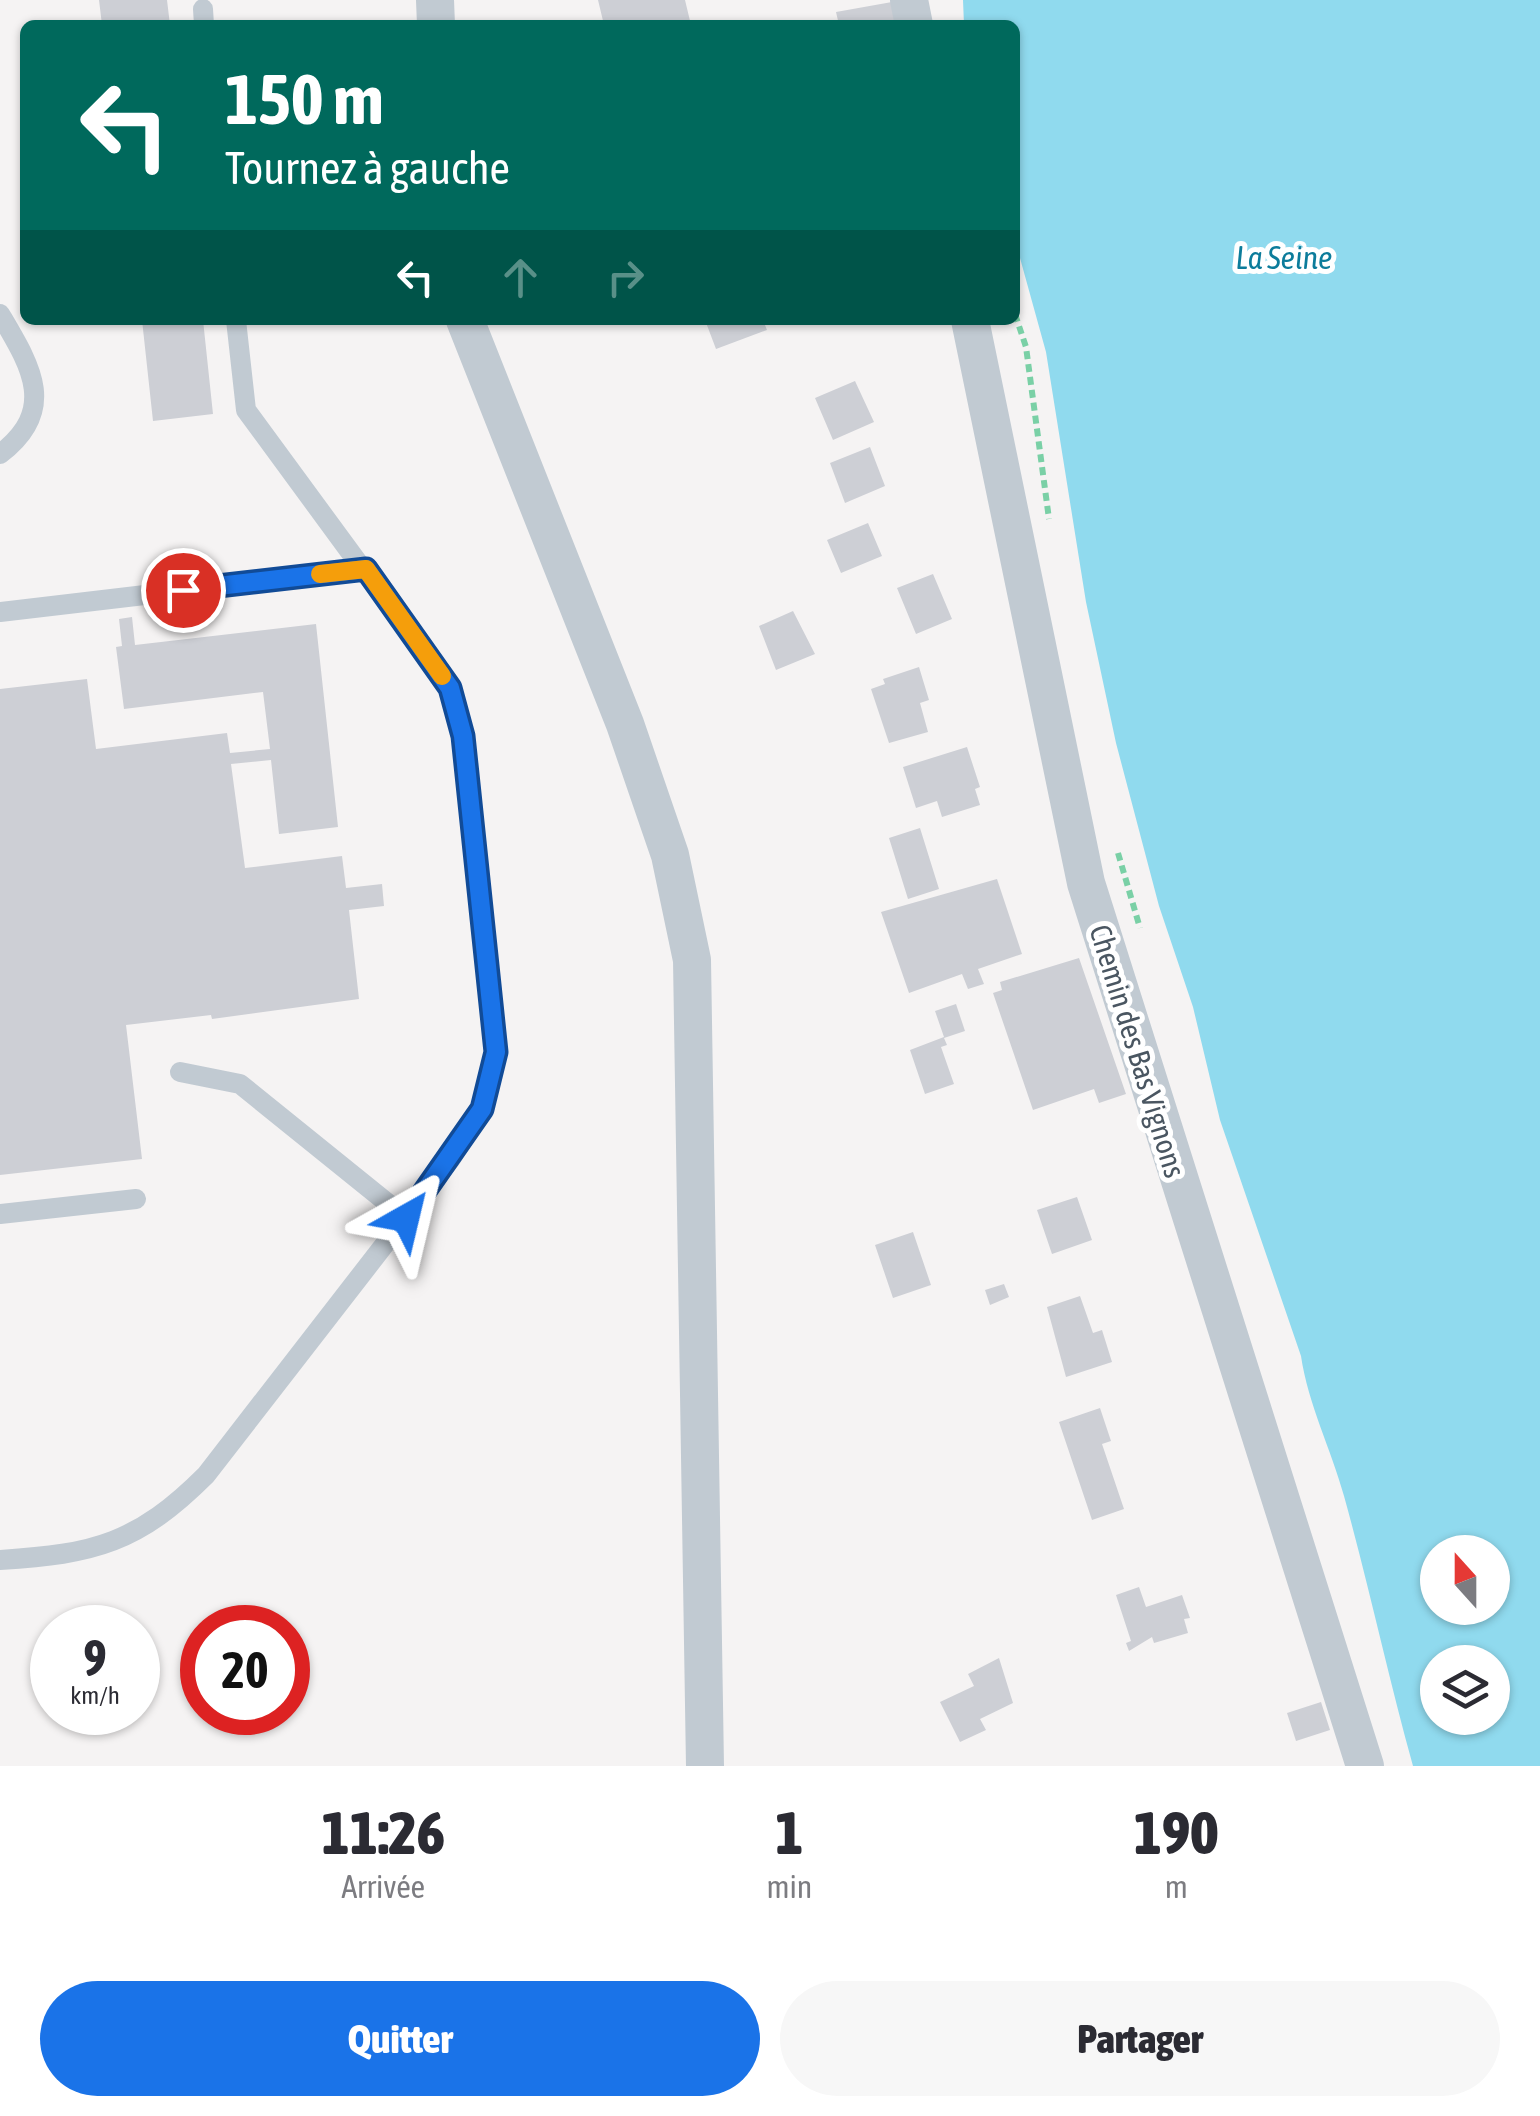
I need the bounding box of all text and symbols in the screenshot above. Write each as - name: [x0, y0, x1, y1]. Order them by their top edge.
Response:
- text: 150 m: [225, 59, 384, 139]
- icon: left: [60, 60, 190, 190]
- text: Tournez à gauche: [225, 142, 510, 194]
- water label: La Seine: [1235, 239, 1333, 276]
- icon: left: [388, 250, 443, 305]
- icon: ahead: [493, 250, 548, 305]
- icon: right: [598, 250, 653, 305]
- pin: [141, 548, 226, 633]
- icon: arrive: [156, 563, 211, 618]
- street label: Chemin des Bas Vignons: [1083, 920, 1193, 1182]
- position arrow: [354, 1166, 458, 1270]
- north arrow: [1420, 1535, 1510, 1625]
- map controls: [1420, 1535, 1510, 1735]
- speed limit sign: 20: [180, 1605, 310, 1735]
- text: 9: [83, 1629, 107, 1687]
- button: layers: [1420, 1645, 1510, 1735]
- text: km/h: [70, 1681, 120, 1709]
- text: 11:26: [321, 1798, 445, 1867]
- text: 1: [775, 1798, 804, 1867]
- text: 190: [1134, 1798, 1218, 1867]
- text: Arrivée: [341, 1868, 425, 1905]
- text: min: [766, 1868, 812, 1905]
- text: m: [1165, 1868, 1188, 1905]
- button: Quitter: [40, 1981, 760, 2096]
- button: Partager: [780, 1981, 1500, 2096]

